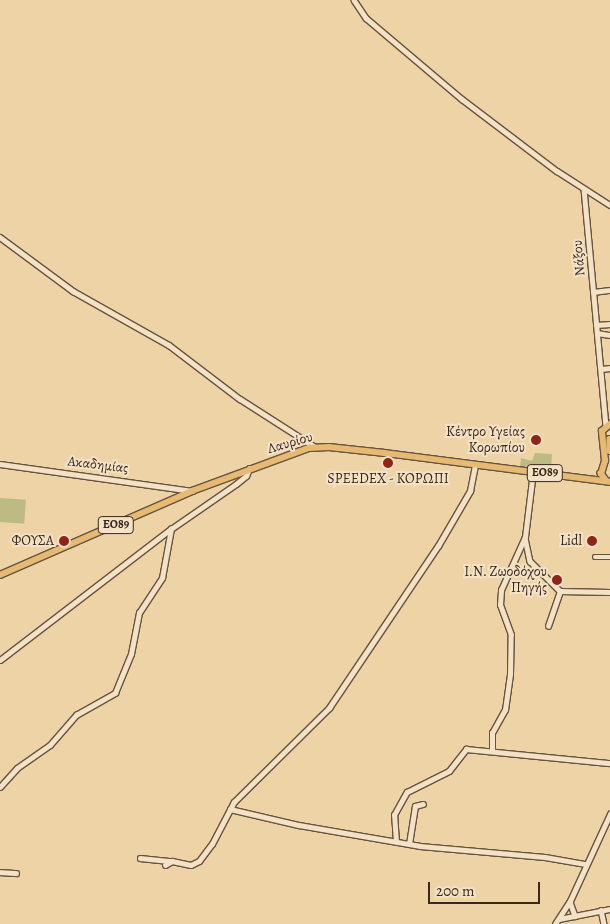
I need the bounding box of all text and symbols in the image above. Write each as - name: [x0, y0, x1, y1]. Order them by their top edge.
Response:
- street label: Νάξου: [569, 239, 589, 277]
- place label: Κέντρο Υγείας Κορωπίου: [446, 424, 525, 457]
- street label: Λαυρίου: [265, 429, 315, 457]
- marker: Κέντρο Υγείας Κορωπίου: [529, 433, 543, 447]
- street label: Ακαδημίας: [67, 453, 129, 477]
- marker: SPEEDEX - ΚΟΡΩΠΙ: [382, 457, 394, 469]
- road number: ΕΟ89: [526, 463, 564, 482]
- place label: SPEEDEX - ΚΟΡΩΠΙ: [327, 471, 449, 487]
- road number: ΕΟ89: [97, 516, 135, 534]
- place label: ΦΟΥΣΑ: [11, 533, 54, 549]
- place label: Lidl: [560, 533, 582, 549]
- marker: ΦΟΥΣΑ: [58, 535, 70, 547]
- marker: Lidl: [586, 535, 598, 547]
- place label: Ι.Ν. Ζωοδόχου Πηγής: [464, 564, 547, 596]
- marker: Ι.Ν. Ζωοδόχου Πηγής: [551, 574, 563, 586]
- scale bar: [430, 872, 542, 904]
- text: 200 m: [436, 881, 475, 901]

